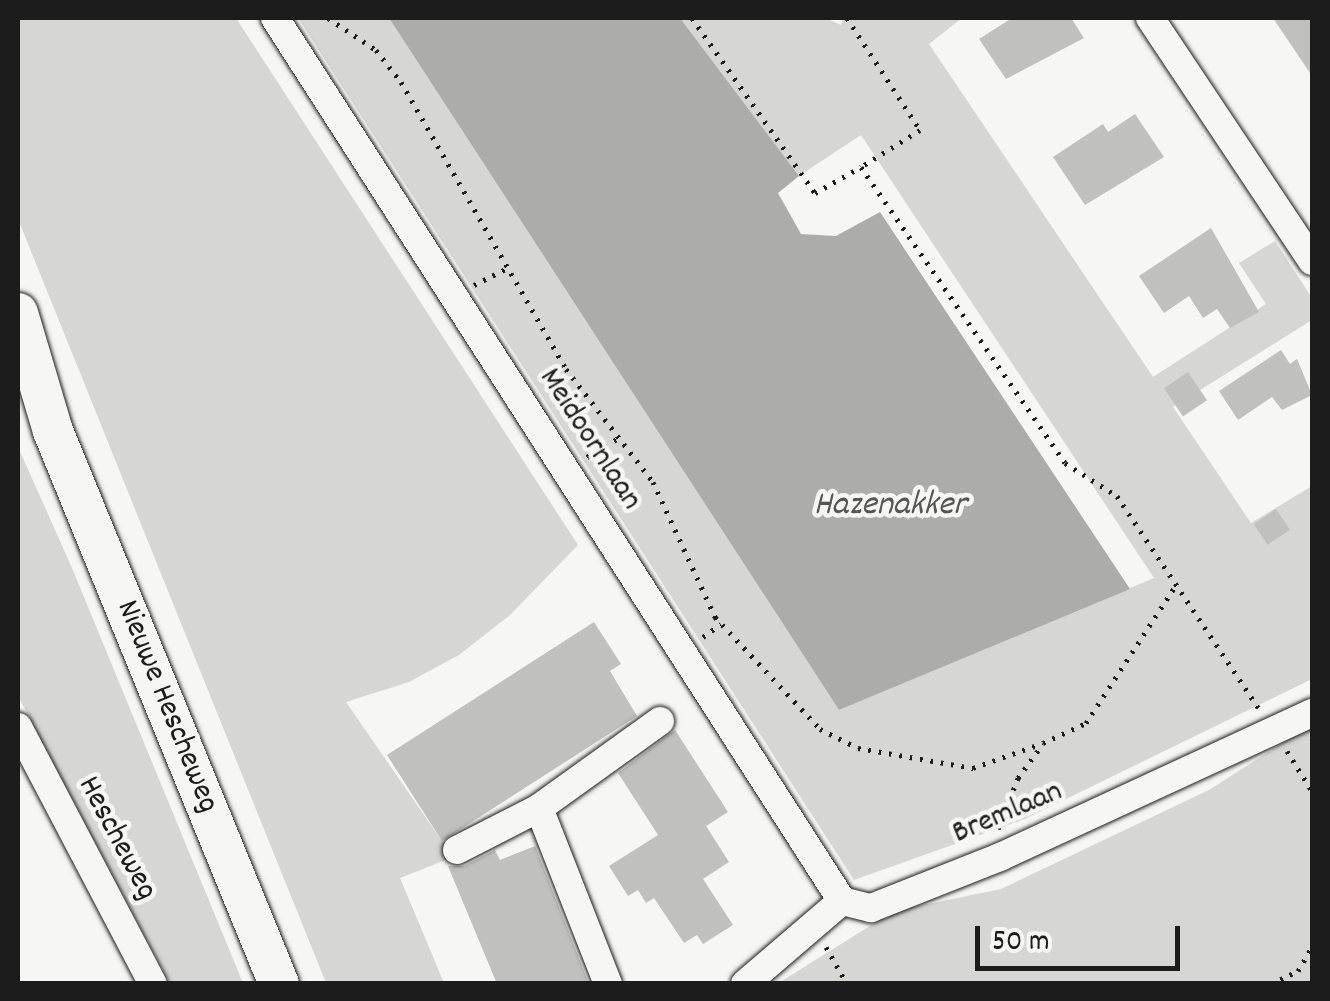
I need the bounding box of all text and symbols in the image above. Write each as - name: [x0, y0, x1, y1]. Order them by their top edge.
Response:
- street label: Meidoornlaan: [529, 362, 649, 518]
- water label: Hazenakker: [814, 485, 966, 527]
- street label: Nieuwe Hescheweg: [106, 595, 226, 819]
- street label: Hescheweg: [68, 771, 164, 907]
- street label: Bremlaan: [947, 774, 1069, 854]
- scale bar: [980, 906, 1185, 968]
- text: 50 m: [992, 922, 1050, 965]

